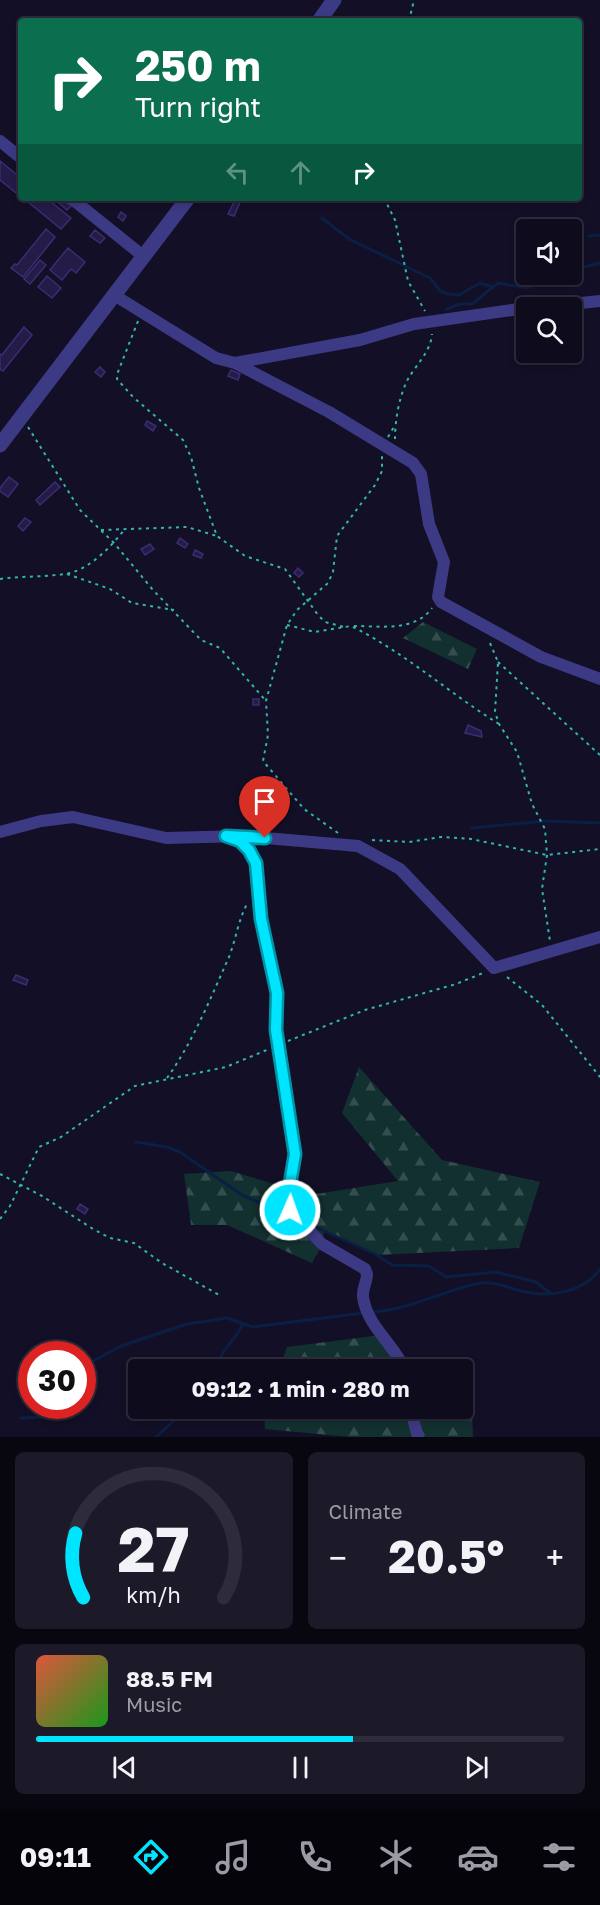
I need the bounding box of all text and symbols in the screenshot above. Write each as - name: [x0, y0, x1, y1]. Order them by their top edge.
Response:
- text: 250 m: [135, 40, 261, 90]
- icon: right: [36, 42, 114, 120]
- text: Turn right: [135, 91, 261, 123]
- icon: left: [221, 156, 254, 189]
- icon: ahead: [284, 156, 317, 189]
- icon: right: [347, 156, 380, 189]
- map controls: [516, 219, 582, 363]
- button: sound: [516, 219, 582, 285]
- button: search: [516, 297, 582, 363]
- pin: [239, 776, 290, 838]
- icon: arrive: [248, 785, 281, 818]
- position arrow: [258, 1178, 322, 1242]
- speed limit sign: 30: [18, 1341, 96, 1419]
- text: 09:12 · 1 min · 280 m: [191, 1375, 410, 1402]
- text: Climate: [329, 1499, 402, 1523]
- text: 27: [118, 1511, 190, 1586]
- text: 20.5°: [388, 1529, 504, 1583]
- text: −: [329, 1538, 347, 1577]
- text: +: [546, 1538, 564, 1577]
- text: km/h: [126, 1582, 181, 1608]
- text: 88.5 FM: [126, 1665, 213, 1692]
- text: Music: [126, 1692, 182, 1716]
- icon: previous: [108, 1751, 141, 1784]
- icon: pause: [284, 1751, 317, 1784]
- icon: next: [460, 1751, 493, 1784]
- icon: directions: [130, 1836, 172, 1878]
- icon: music: [212, 1836, 254, 1878]
- icon: phone: [294, 1836, 336, 1878]
- icon: climate: [375, 1836, 417, 1878]
- icon: car: [457, 1836, 499, 1878]
- icon: filters: [538, 1836, 580, 1878]
- text: 09:11: [20, 1841, 91, 1873]

